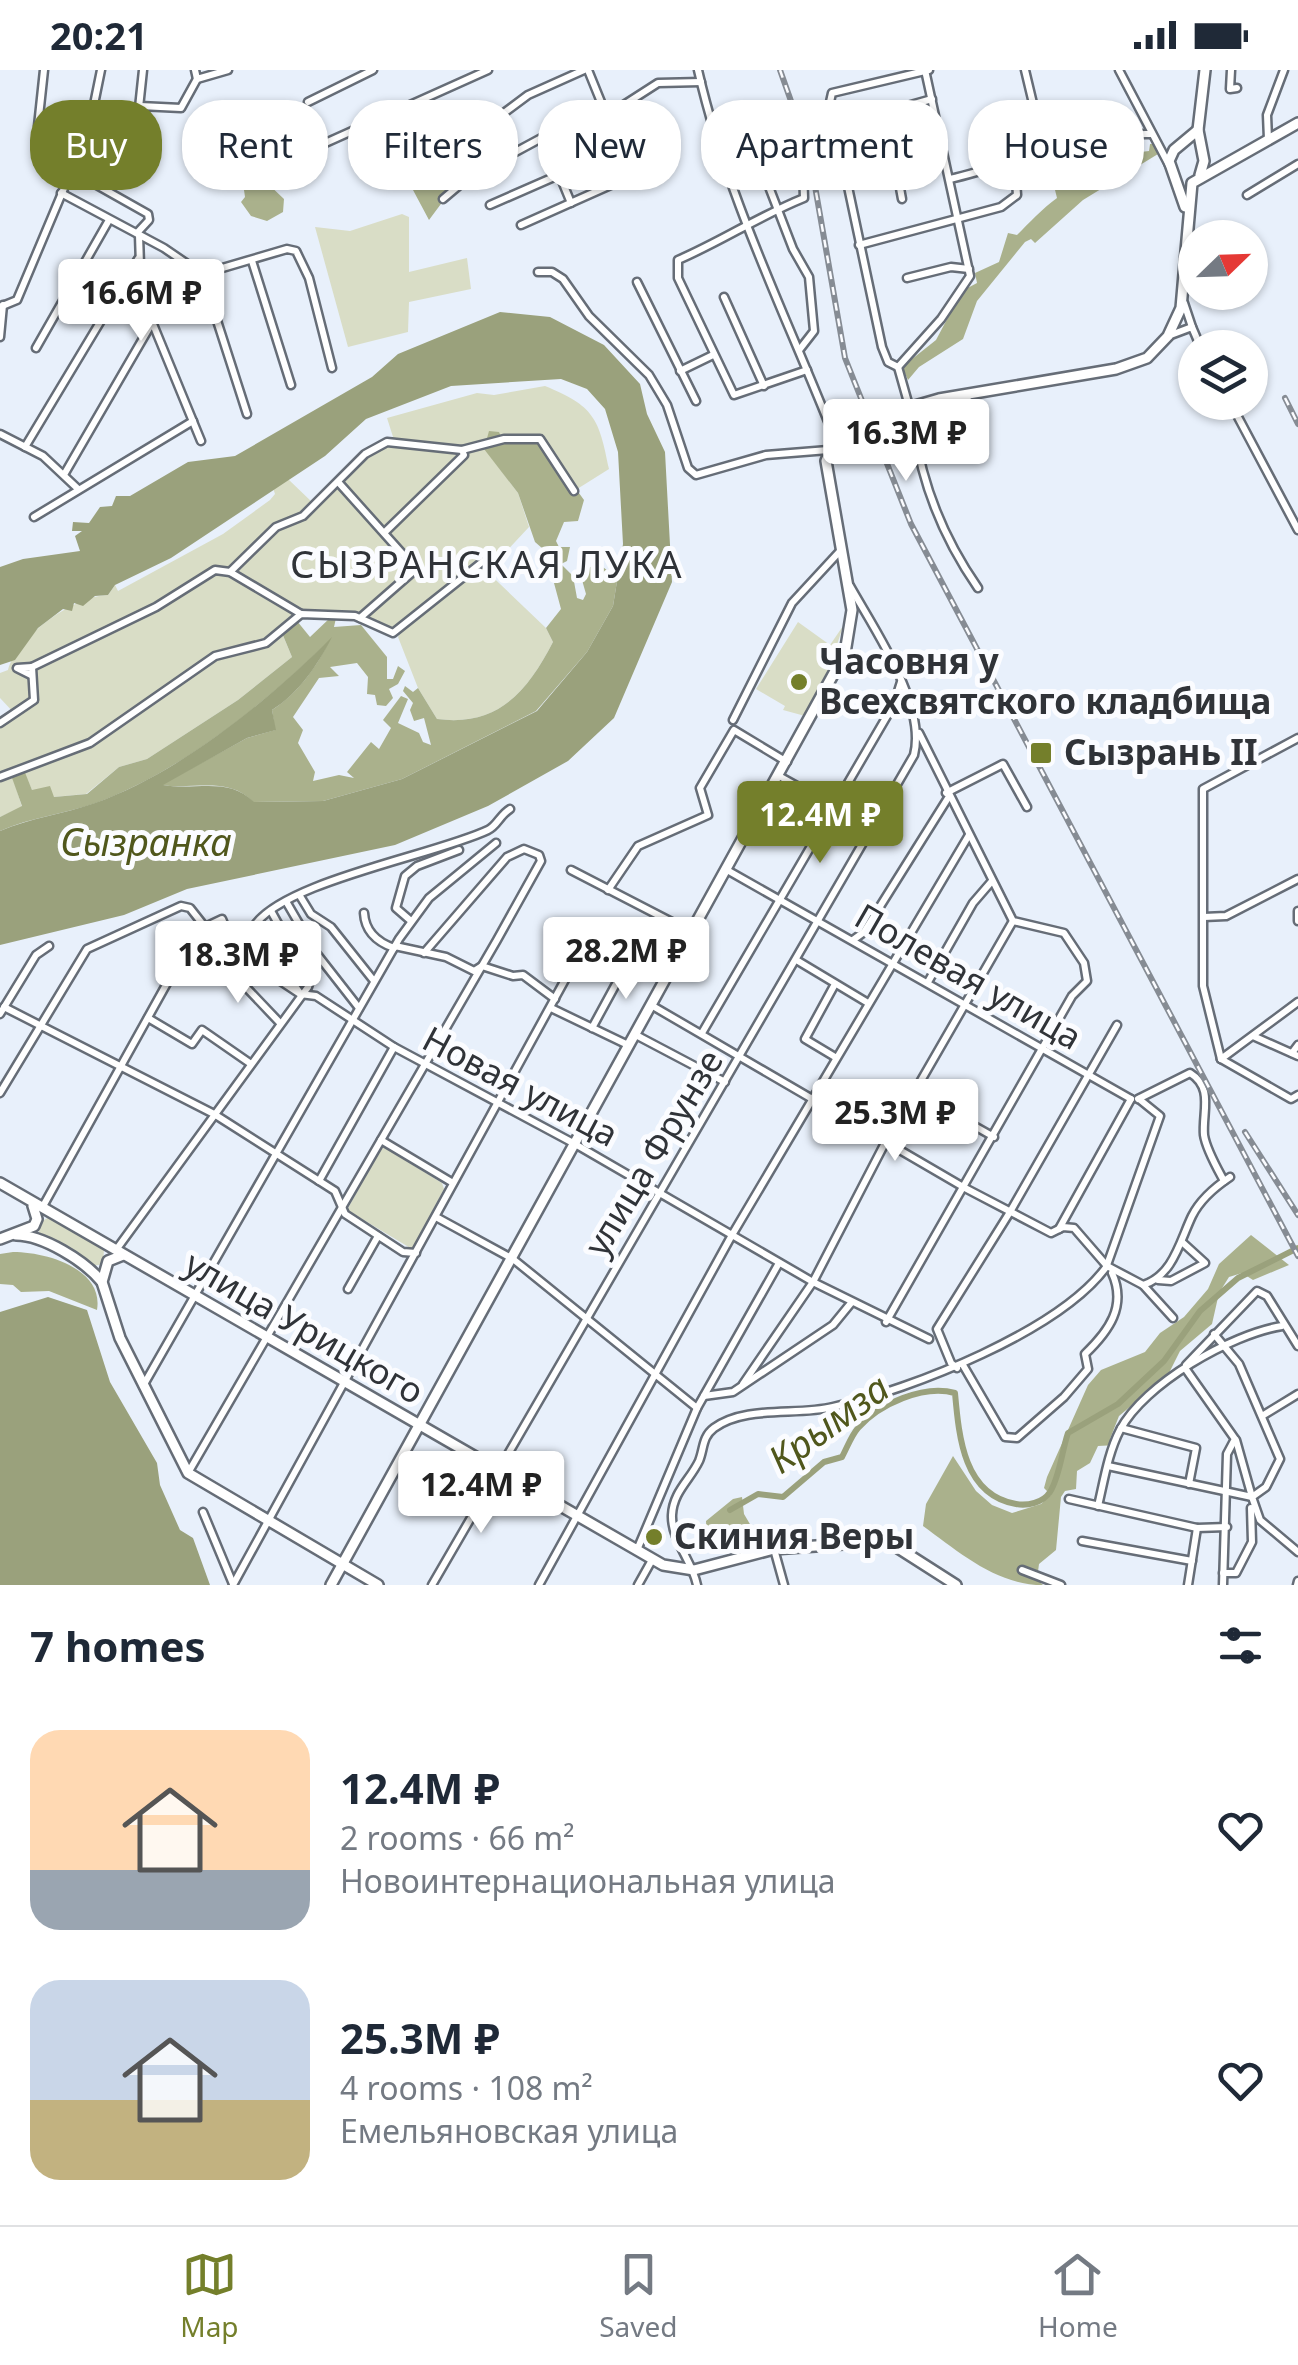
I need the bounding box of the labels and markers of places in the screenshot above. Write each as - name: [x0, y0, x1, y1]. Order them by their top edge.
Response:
- pin: 16.6M ₽: [49, 259, 233, 344]
- pin: 16.3M ₽: [814, 399, 998, 484]
- place label: Часовня у Всехсвятского кладбища: [819, 637, 1271, 724]
- marker: Часовня у Всехсвятского кладбища: [788, 671, 810, 693]
- place label: Сызрань II: [1064, 728, 1258, 775]
- marker: Сызрань II: [1028, 740, 1054, 766]
- pin: 12.4M ₽: [728, 781, 912, 866]
- pin: 28.2M ₽: [534, 917, 718, 1002]
- pin: 18.3M ₽: [146, 921, 330, 1006]
- pin: 25.3M ₽: [803, 1079, 987, 1164]
- pin: 12.4M ₽: [389, 1451, 573, 1536]
- place label: Скиния Веры: [674, 1512, 914, 1559]
- marker: Скиния Веры: [643, 1526, 665, 1548]

